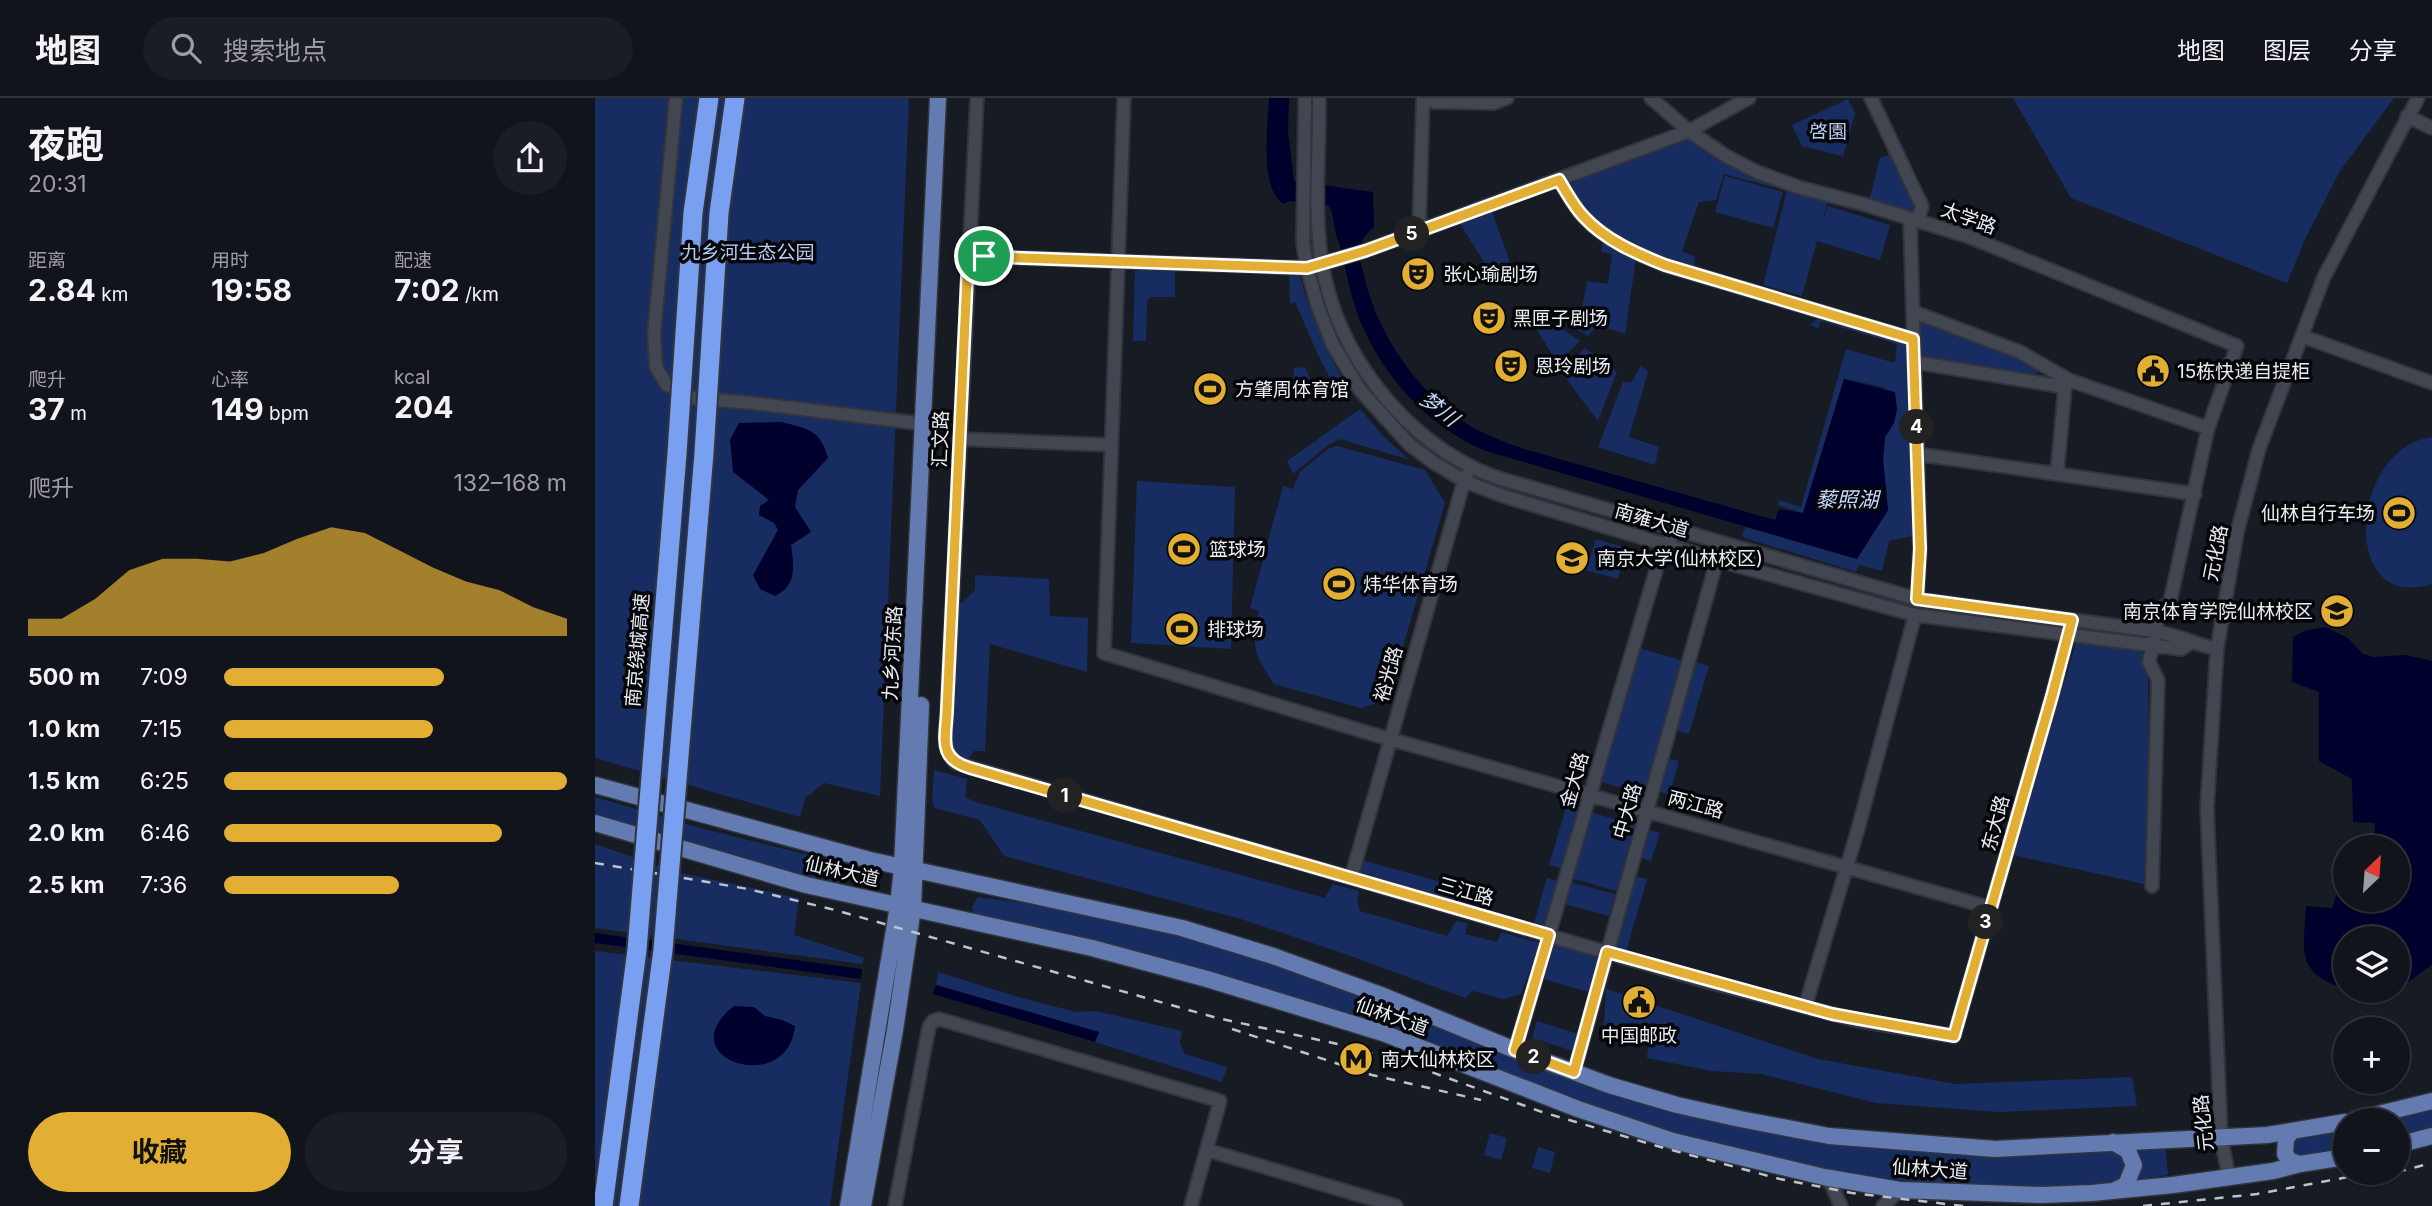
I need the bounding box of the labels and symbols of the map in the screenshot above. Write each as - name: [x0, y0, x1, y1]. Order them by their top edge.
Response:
- park label: 啓園: [1809, 120, 1847, 143]
- street label: 太学路: [1938, 198, 2000, 239]
- pin: 5: [1395, 216, 1429, 252]
- pin: [954, 226, 1014, 286]
- park label: 九乡河生态公园: [681, 241, 815, 264]
- theatre icon: 张心瑜剧场: [1399, 255, 1437, 293]
- place label: 张心瑜剧场: [1443, 263, 1538, 286]
- theatre icon: 黑匣子剧场: [1470, 299, 1508, 337]
- place label: 黑匣子剧场: [1513, 307, 1608, 330]
- theatre icon: 恩玲剧场: [1492, 347, 1530, 385]
- public building icon: 15栋快递自提柜: [2134, 352, 2172, 390]
- place label: 恩玲剧场: [1535, 355, 1611, 378]
- place label: 15栋快递自提柜: [2177, 360, 2310, 383]
- sports icon: 方肇周体育馆: [1191, 370, 1229, 408]
- place label: 方肇周体育馆: [1235, 378, 1349, 401]
- water label: 梦川: [1415, 386, 1465, 433]
- street label: 汇文路: [928, 410, 953, 468]
- pin: 4: [1899, 410, 1935, 444]
- water label: 藜照湖: [1816, 487, 1881, 512]
- sports icon: 仙林自行车场: [2380, 494, 2418, 532]
- street label: 南雍大道: [1612, 499, 1692, 542]
- place label: 仙林自行车场: [2261, 502, 2375, 525]
- street label: 元化路: [2199, 523, 2232, 583]
- sports icon: 篮球场: [1165, 530, 1203, 568]
- place label: 篮球场: [1209, 538, 1266, 561]
- school or university icon: 南京大学(仙林校区): [1553, 539, 1591, 577]
- place label: 南京大学(仙林校区): [1597, 547, 1763, 570]
- sports icon: 炜华体育场: [1320, 565, 1358, 603]
- place label: 炜华体育场: [1363, 573, 1458, 596]
- street label: 南京绕城高速: [621, 592, 654, 708]
- school or university icon: 南京体育学院仙林校区: [2318, 592, 2356, 630]
- place label: 南京体育学院仙林校区: [2123, 600, 2313, 623]
- street label: 九乡河东路: [879, 605, 906, 701]
- sports icon: 排球场: [1163, 610, 1201, 648]
- place label: 排球场: [1207, 618, 1264, 641]
- street label: 裕光路: [1370, 644, 1407, 705]
- street label: 金大路: [1556, 750, 1593, 811]
- pin: 1: [1047, 778, 1083, 814]
- street label: 中大路: [1609, 781, 1646, 842]
- street label: 两江路: [1665, 786, 1726, 823]
- street label: 东大路: [1977, 793, 2014, 854]
- north arrow: [2333, 835, 2410, 912]
- street label: 仙林大道: [802, 852, 882, 891]
- street label: 三江路: [1435, 873, 1496, 910]
- pin: 3: [1969, 904, 2003, 940]
- public building icon: 中国邮政: [1620, 983, 1658, 1021]
- street label: 仙林大道: [1352, 993, 1431, 1040]
- place label: 中国邮政: [1601, 1024, 1677, 1047]
- metro station icon: 南大仙林校区: [1337, 1040, 1375, 1078]
- pin: 2: [1517, 1040, 1551, 1074]
- place label: 南大仙林校区: [1381, 1048, 1495, 1071]
- street label: 元化路: [2189, 1093, 2218, 1153]
- street label: 仙林大道: [1891, 1155, 1969, 1184]

